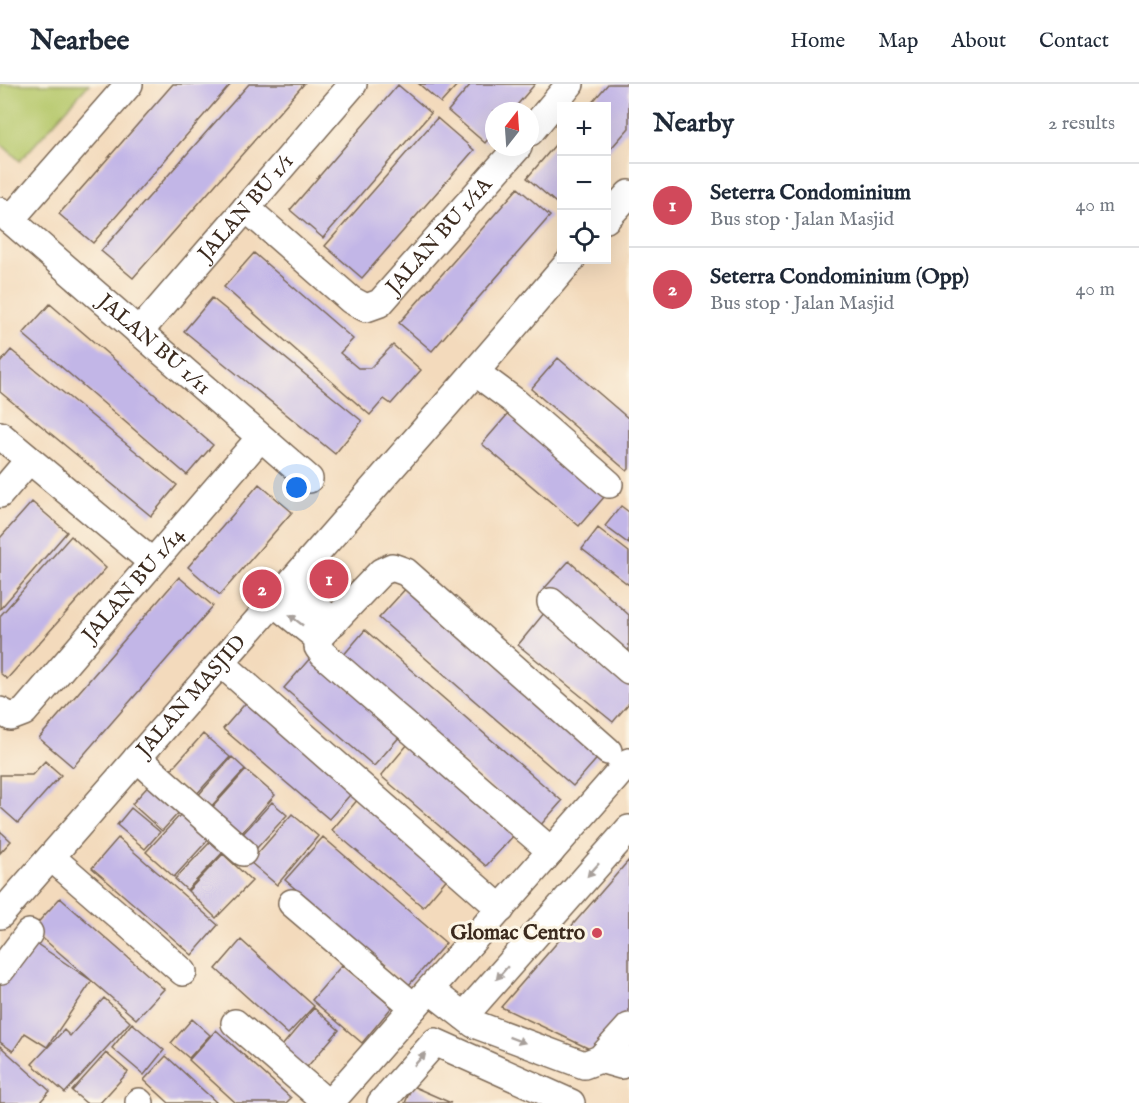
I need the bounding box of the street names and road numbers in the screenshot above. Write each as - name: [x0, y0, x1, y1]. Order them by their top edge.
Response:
- street label: JALAN BU 1/1: [191, 149, 300, 268]
- street label: JALAN BU 1/1A: [379, 171, 499, 301]
- street label: JALAN BU 1/11: [91, 287, 216, 401]
- street label: JALAN BU 1/14: [75, 521, 191, 650]
- street label: JALAN MASJID: [130, 629, 252, 764]

